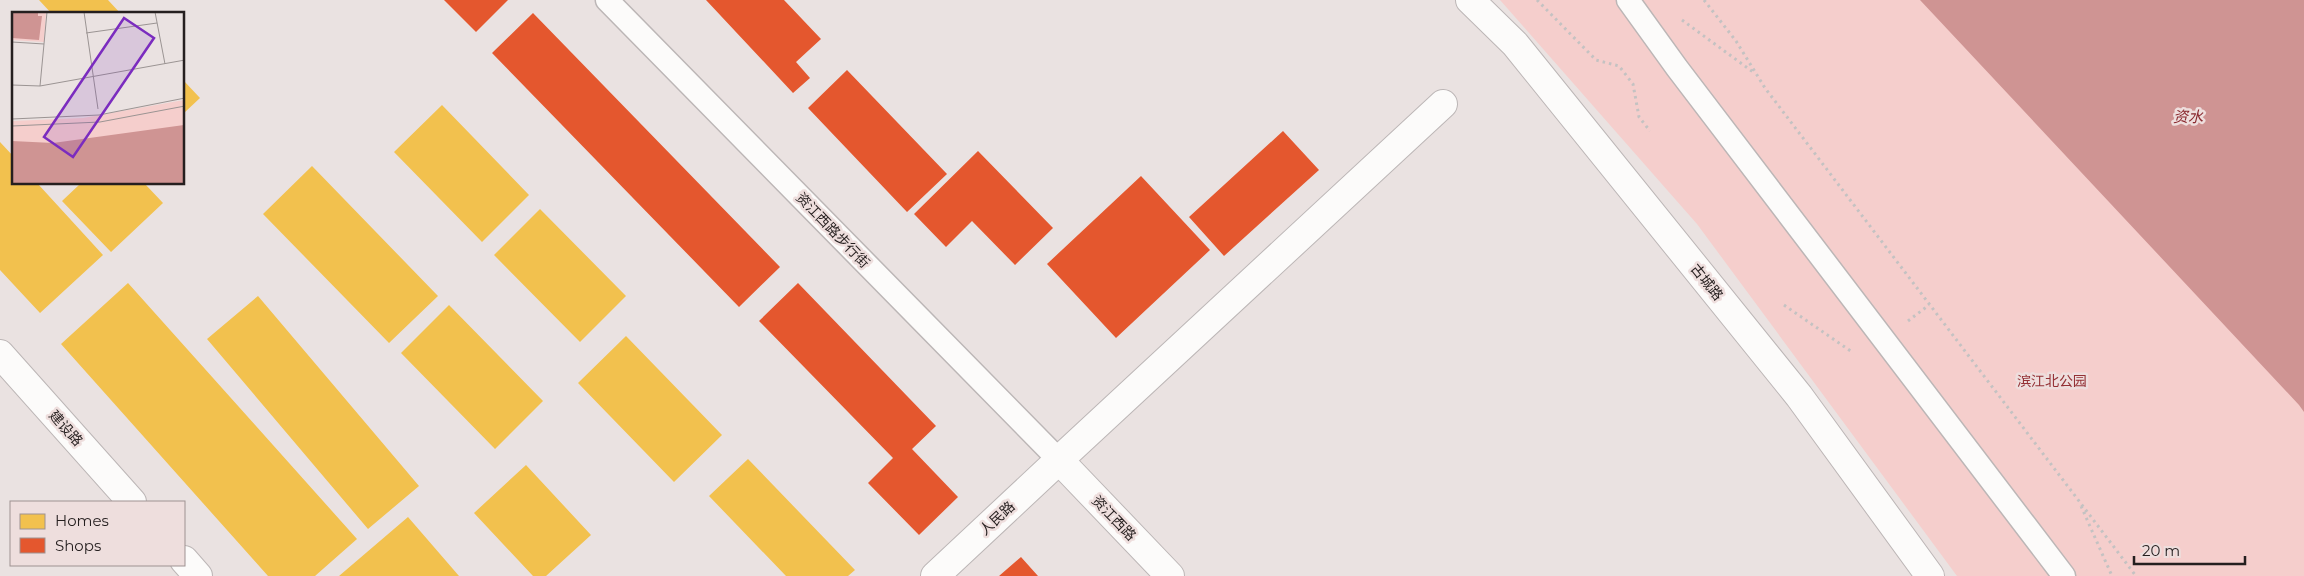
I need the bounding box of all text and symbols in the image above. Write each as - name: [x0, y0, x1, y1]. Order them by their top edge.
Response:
- inset map: [12, 12, 185, 185]
- water label: 资水: [2173, 107, 2204, 126]
- street label: 资江西路步行街: [792, 189, 874, 271]
- street label: 古城路: [1687, 260, 1727, 304]
- park label: 滨江北公园: [2017, 372, 2087, 390]
- street label: 建设路: [45, 406, 87, 450]
- street label: 资江西路: [1088, 492, 1140, 544]
- street label: 人民路: [976, 497, 1018, 539]
- legend: [10, 501, 185, 566]
- text: Homes: [55, 511, 109, 530]
- scale bar: [2134, 534, 2245, 566]
- text: Shops: [55, 536, 101, 555]
- text: 20 m: [2142, 541, 2180, 560]

